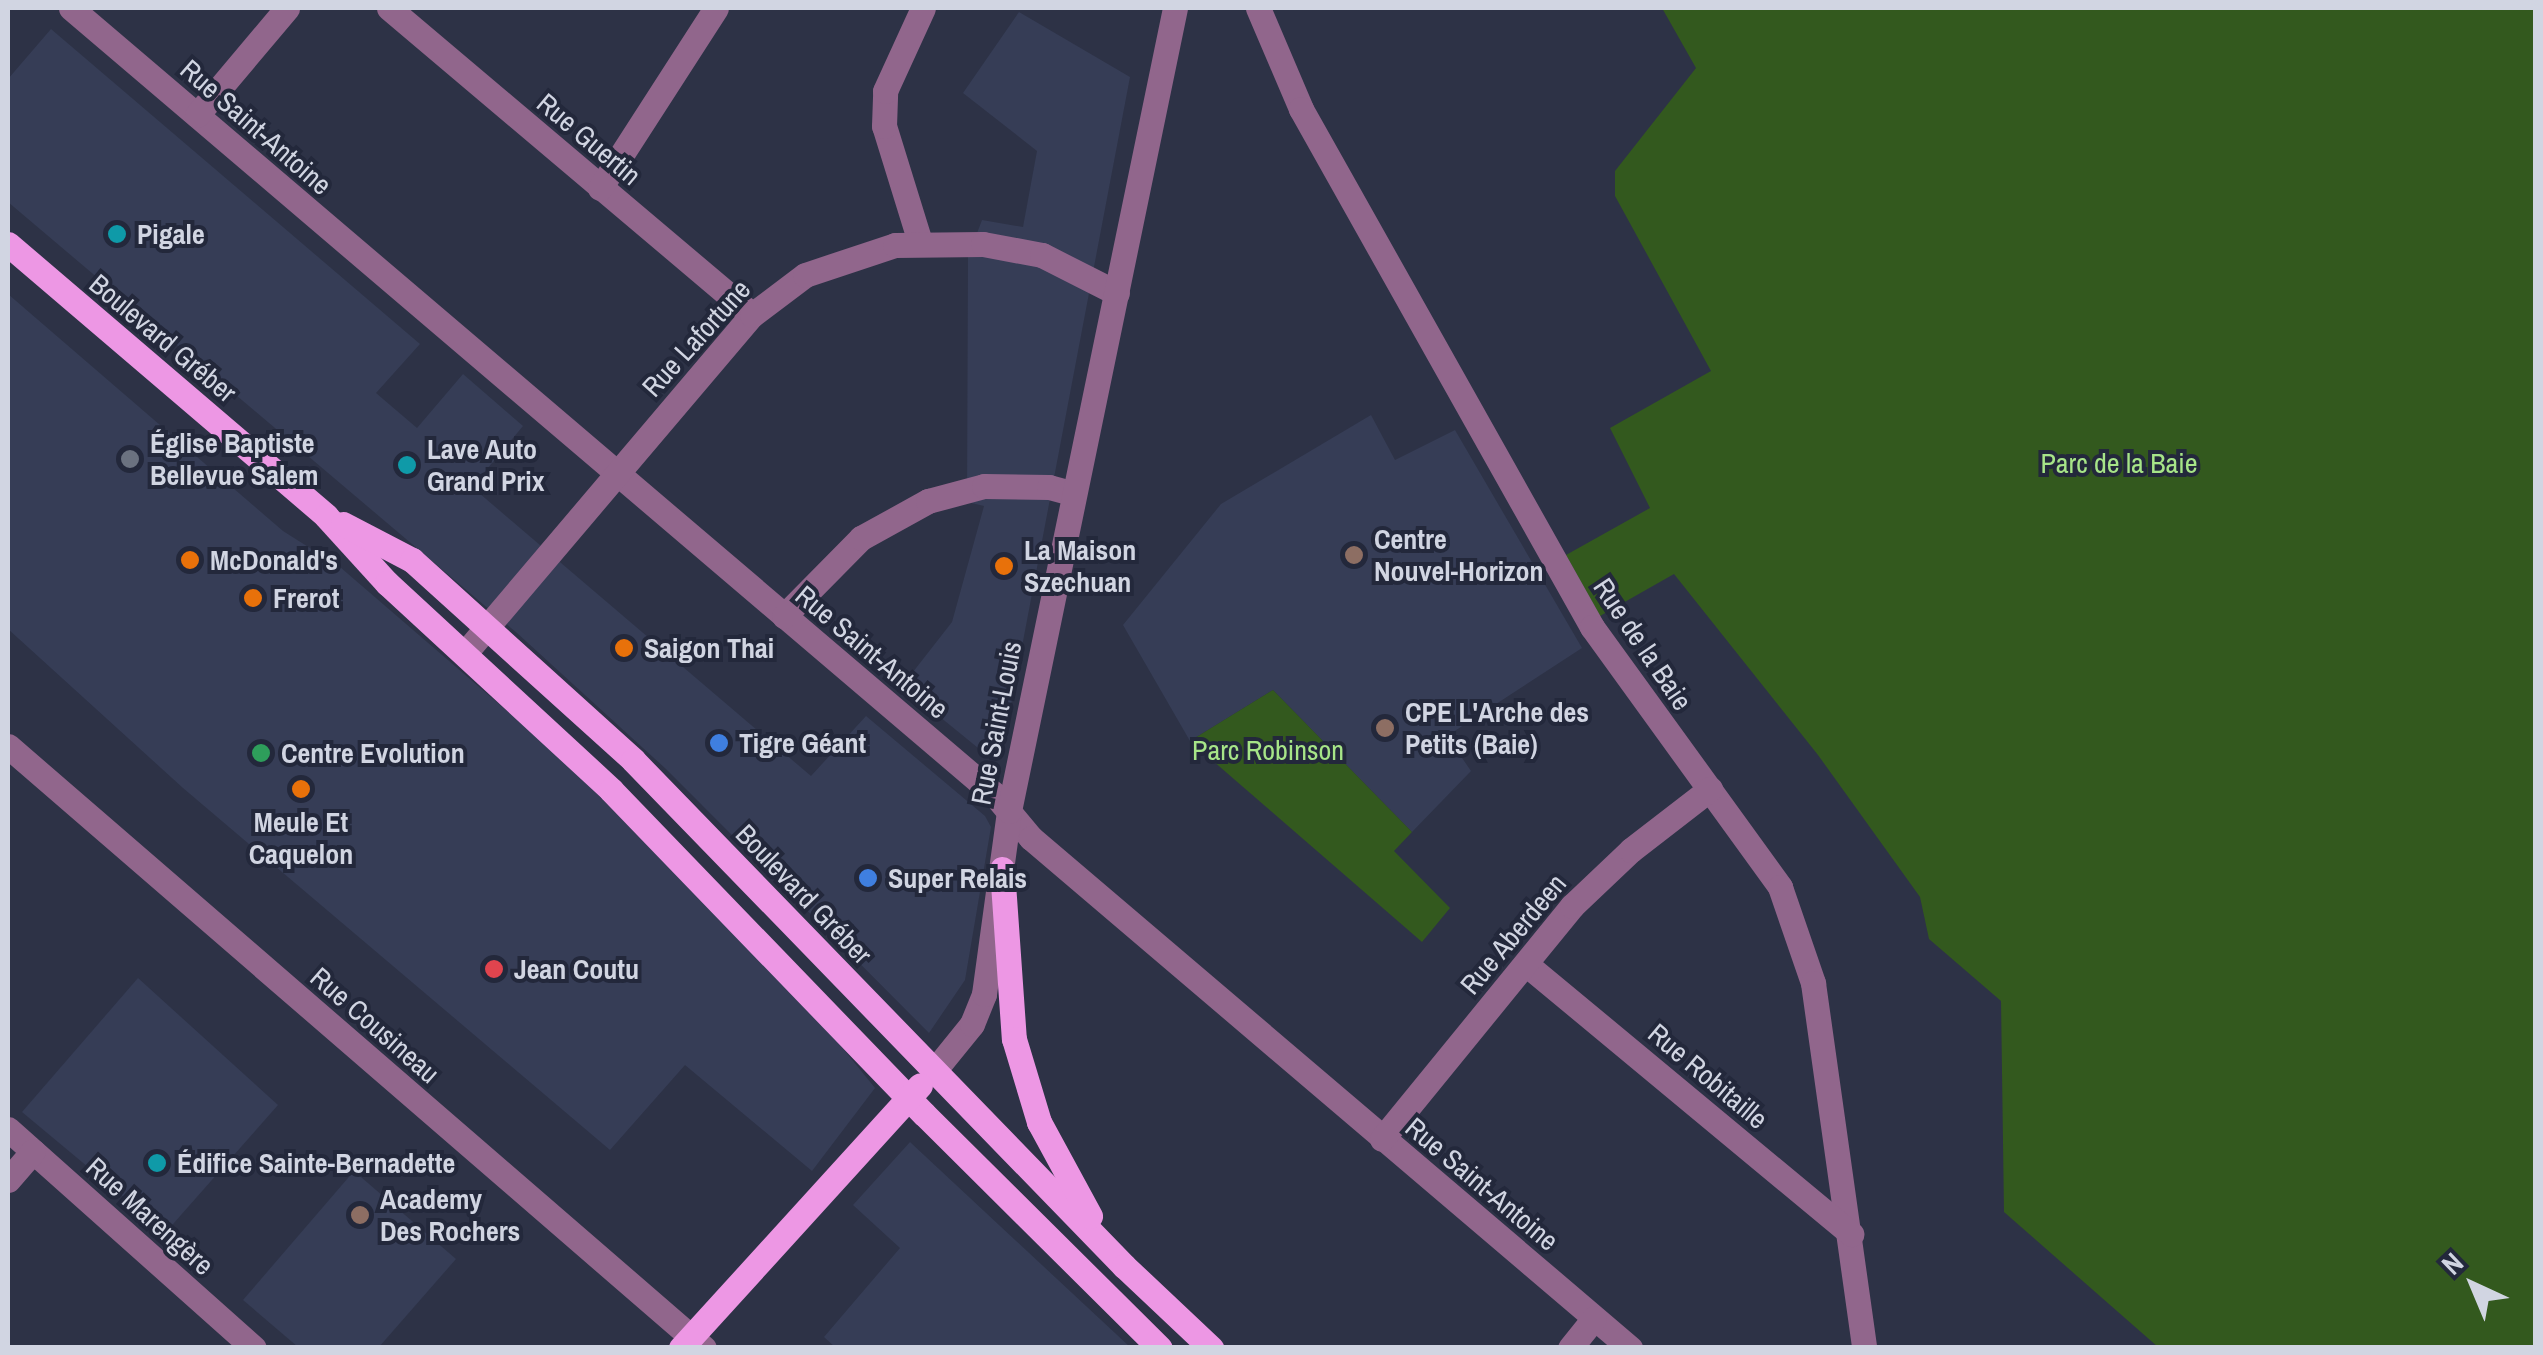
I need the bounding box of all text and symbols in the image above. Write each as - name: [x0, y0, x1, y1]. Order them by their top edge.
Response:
- street label: Rue Saint-Antoine: [174, 52, 338, 202]
- street label: Rue Guertin: [530, 86, 648, 192]
- place label: Pigale: [137, 217, 205, 251]
- marker: Pigale: [106, 223, 128, 245]
- street label: Boulevard Gréber: [83, 267, 243, 409]
- street label: Rue Lafortune: [635, 273, 757, 403]
- place label: Église Baptiste Bellevue Salem: [150, 426, 318, 492]
- place label: Lave Auto Grand Prix: [427, 432, 544, 498]
- park label: Parc de la Baie: [2041, 446, 2197, 480]
- marker: Église Baptiste Bellevue Salem: [119, 448, 141, 470]
- marker: Lave Auto Grand Prix: [396, 454, 418, 476]
- place label: Centre Nouvel-Horizon: [1374, 522, 1544, 588]
- place label: La Maison Szechuan: [1024, 533, 1136, 599]
- place label: McDonald's: [210, 543, 338, 577]
- marker: Centre Nouvel-Horizon: [1343, 544, 1365, 566]
- marker: McDonald's: [179, 549, 201, 571]
- marker: La Maison Szechuan: [993, 555, 1015, 577]
- street label: Rue de la Baie: [1587, 572, 1699, 716]
- street label: Rue Saint-Antoine: [789, 578, 955, 726]
- place label: Frerot: [273, 581, 339, 615]
- marker: Frerot: [242, 587, 264, 609]
- place label: Saigon Thai: [644, 631, 774, 665]
- marker: Saigon Thai: [613, 637, 635, 659]
- street label: Rue Saint-Louis: [964, 638, 1028, 808]
- place label: CPE L'Arche des Petits (Baie): [1405, 695, 1589, 761]
- marker: CPE L'Arche des Petits (Baie): [1374, 717, 1396, 739]
- place label: Tigre Géant: [739, 726, 866, 760]
- marker: Tigre Géant: [708, 732, 730, 754]
- park label: Parc Robinson: [1192, 733, 1344, 767]
- place label: Centre Evolution: [281, 736, 465, 770]
- marker: Centre Evolution: [250, 742, 272, 764]
- marker: Meule Et Caquelon: [290, 778, 312, 800]
- place label: Meule Et Caquelon: [249, 805, 353, 871]
- street label: Boulevard Gréber: [729, 817, 879, 971]
- place label: Super Relais: [888, 861, 1027, 895]
- street label: Rue Aberdeen: [1453, 866, 1573, 1002]
- marker: Super Relais: [857, 867, 879, 889]
- place label: Jean Coutu: [514, 952, 639, 986]
- marker: Jean Coutu: [483, 958, 505, 980]
- street label: Rue Cousineau: [304, 960, 446, 1090]
- street label: Rue Robitaille: [1641, 1016, 1775, 1136]
- street label: Rue Saint-Antoine: [1399, 1110, 1565, 1258]
- place label: Édifice Sainte-Bernadette: [177, 1146, 455, 1180]
- street label: Rue Marengère: [79, 1150, 221, 1282]
- marker: Édifice Sainte-Bernadette: [146, 1152, 168, 1174]
- place label: Academy Des Rochers: [380, 1182, 520, 1248]
- marker: Academy Des Rochers: [349, 1204, 371, 1226]
- north arrow: [2423, 1235, 2523, 1335]
- text: N: [2433, 1244, 2471, 1283]

